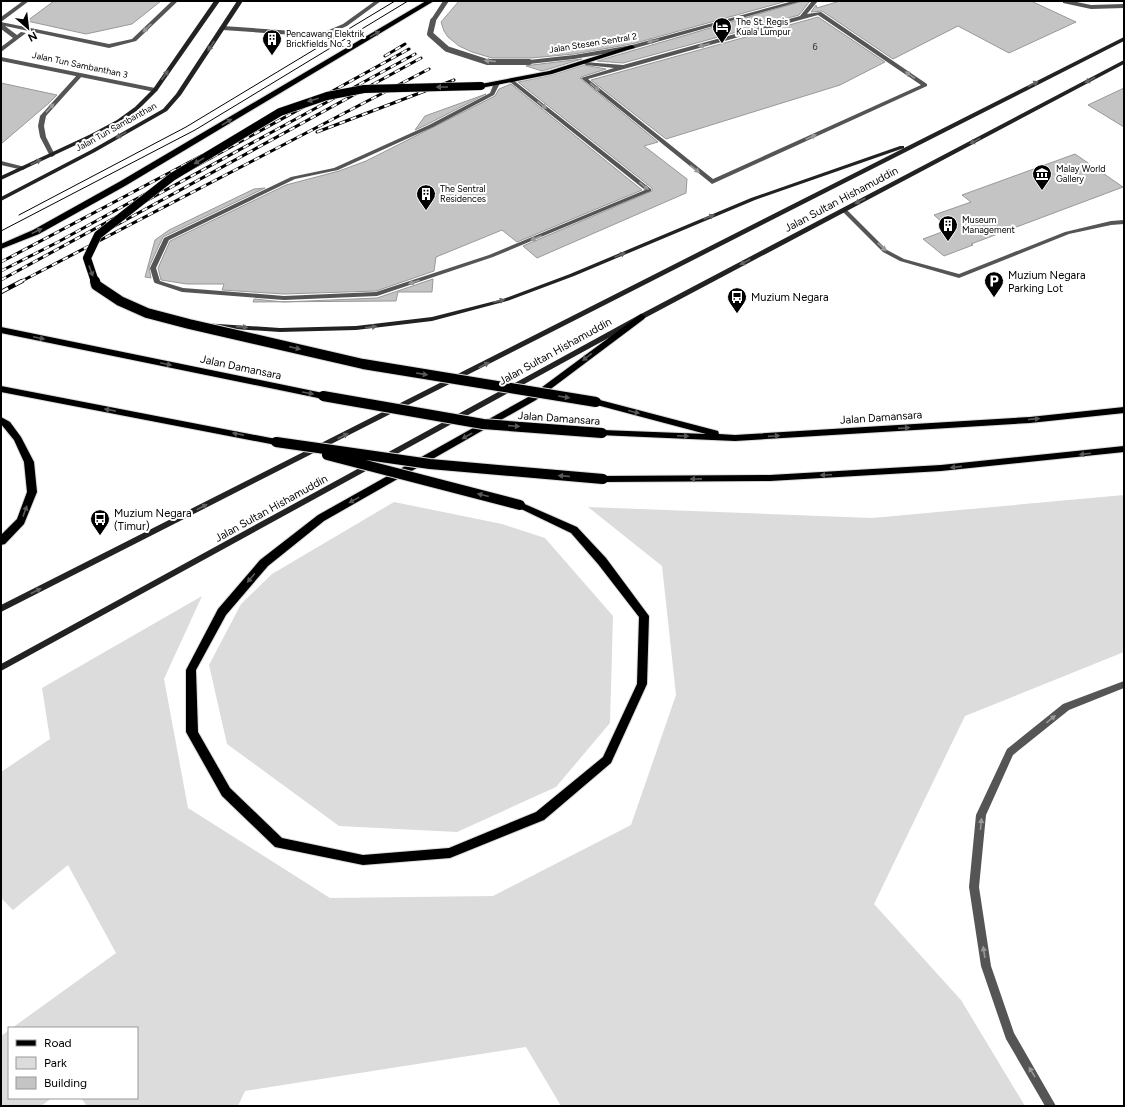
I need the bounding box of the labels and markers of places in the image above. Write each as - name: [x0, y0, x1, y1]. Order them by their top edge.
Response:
- hotel icon: The St. Regis Kuala Lumpur: [711, 16, 733, 44]
- place label: The St. Regis Kuala Lumpur: [736, 16, 791, 37]
- building icon: Pencawang Elektrik Brickfields No. 3: [261, 28, 283, 56]
- place label: Pencawang Elektrik Brickfields No. 3: [286, 28, 365, 49]
- museum icon: Malay World Gallery: [1031, 163, 1053, 191]
- place label: Malay World Gallery: [1056, 163, 1105, 184]
- building icon: The Sentral Residences: [415, 183, 437, 211]
- place label: The Sentral Residences: [440, 183, 486, 204]
- building icon: Museum Management: [937, 214, 959, 242]
- place label: Museum Management: [962, 214, 1016, 235]
- place label: Muzium Negara Parking Lot: [1008, 269, 1086, 295]
- parking icon: Muzium Negara Parking Lot: [983, 270, 1005, 298]
- bus stop icon: Muzium Negara: [726, 286, 748, 314]
- place label: Muzium Negara: [751, 291, 829, 304]
- place label: Muzium Negara (Timur): [114, 507, 192, 533]
- bus stop icon: Muzium Negara (Timur): [89, 508, 111, 536]

